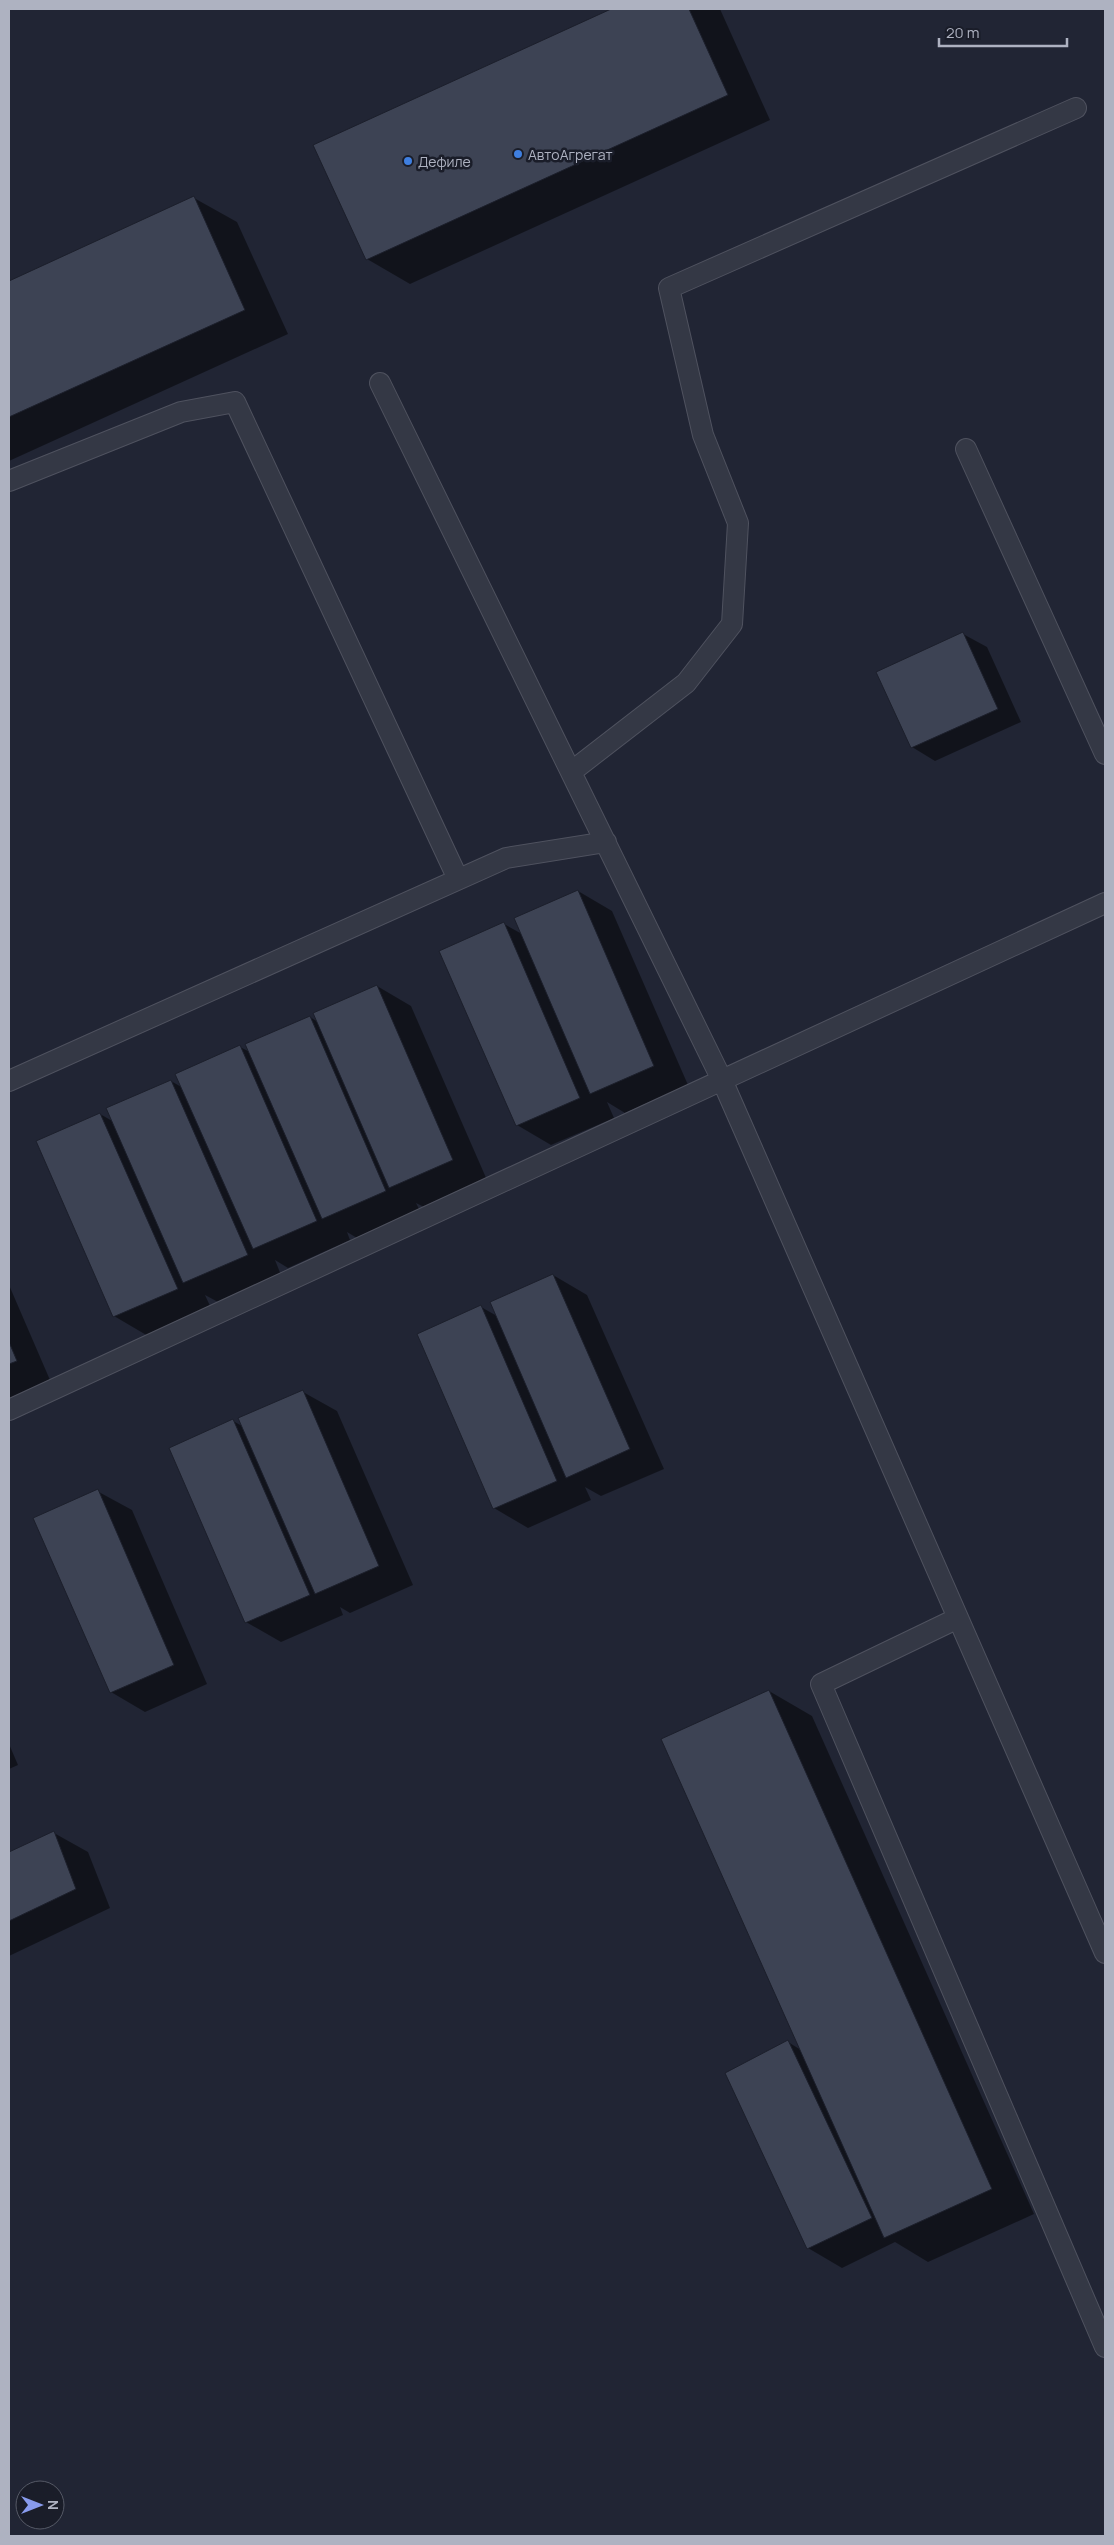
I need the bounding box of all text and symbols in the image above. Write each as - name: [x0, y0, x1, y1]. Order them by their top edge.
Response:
- scale bar: [939, 15, 1066, 47]
- text: 20 m: [946, 22, 979, 43]
- place label: АвтоАгрегат: [528, 145, 613, 164]
- marker: АвтоАгрегат: [512, 148, 524, 160]
- place label: Дефиле: [418, 152, 471, 171]
- marker: Дефиле: [402, 155, 414, 167]
- north arrow: [15, 2480, 65, 2530]
- text: N: [44, 2500, 63, 2510]

